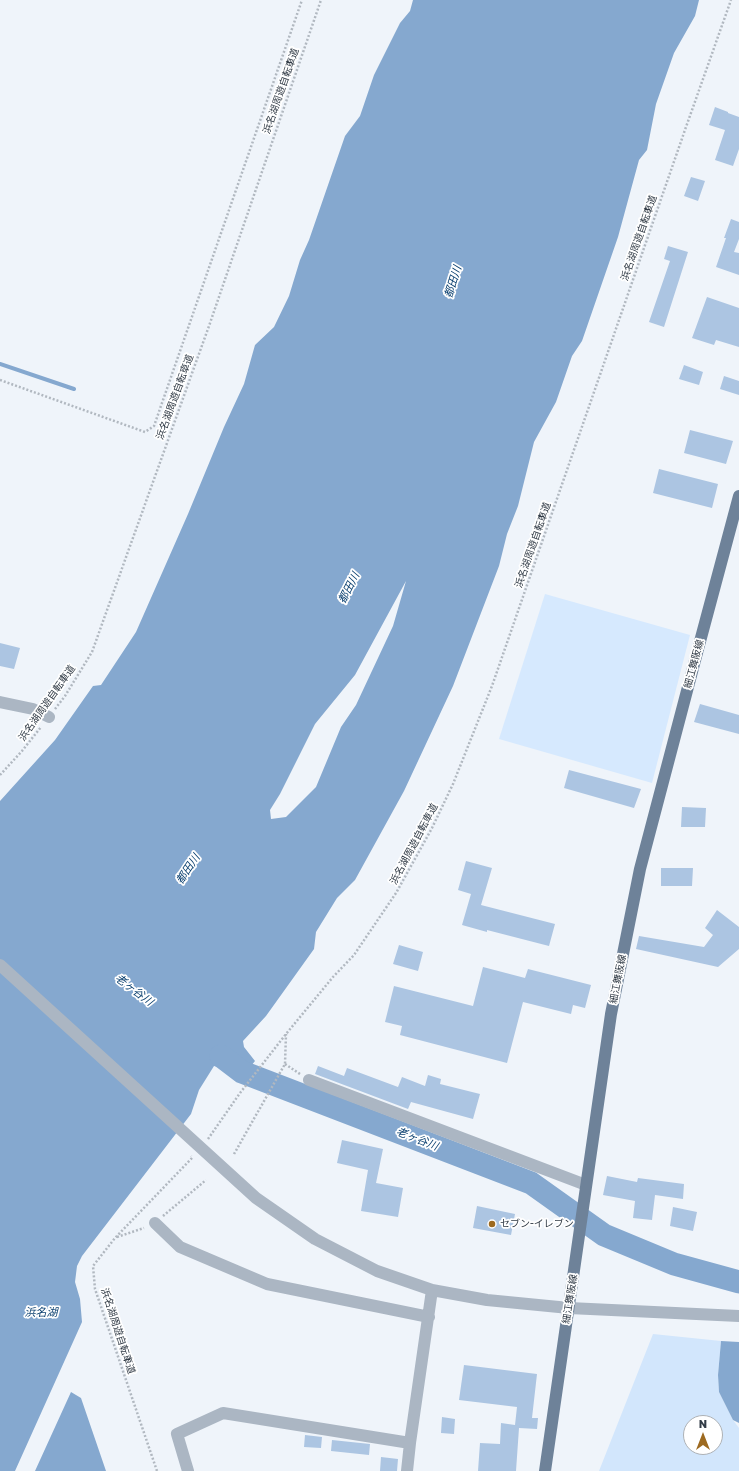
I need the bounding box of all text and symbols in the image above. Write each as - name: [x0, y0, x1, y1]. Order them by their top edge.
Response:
- street label: 浜名湖周遊自転車道: [261, 46, 301, 136]
- street label: 浜名湖周遊自転車道: [619, 193, 659, 283]
- water label: 都田川: [442, 264, 464, 300]
- street label: 浜名湖周遊自転車道: [154, 353, 196, 441]
- street label: 浜名湖周遊自転車道: [513, 500, 553, 590]
- water label: 都田川: [336, 570, 362, 606]
- street label: 細江舞阪線: [682, 638, 706, 690]
- street label: 浜名湖周遊自転車道: [16, 663, 78, 743]
- street label: 浜名湖周遊自転車道: [388, 801, 440, 887]
- water label: 都田川: [173, 852, 203, 886]
- street label: 細江舞阪線: [607, 953, 629, 1005]
- water label: 老ヶ谷川: [112, 971, 156, 1009]
- water label: 老ヶ谷川: [394, 1125, 440, 1153]
- place label: セブン-イレブン: [500, 1218, 574, 1230]
- marker: セブン-イレブン: [487, 1219, 497, 1229]
- street label: 細江舞阪線: [560, 1273, 580, 1325]
- street label: 浜名湖周遊自転車道: [98, 1286, 138, 1376]
- water label: 浜名湖: [25, 1306, 57, 1320]
- north arrow: [683, 1415, 723, 1455]
- text: N: [699, 1417, 707, 1430]

